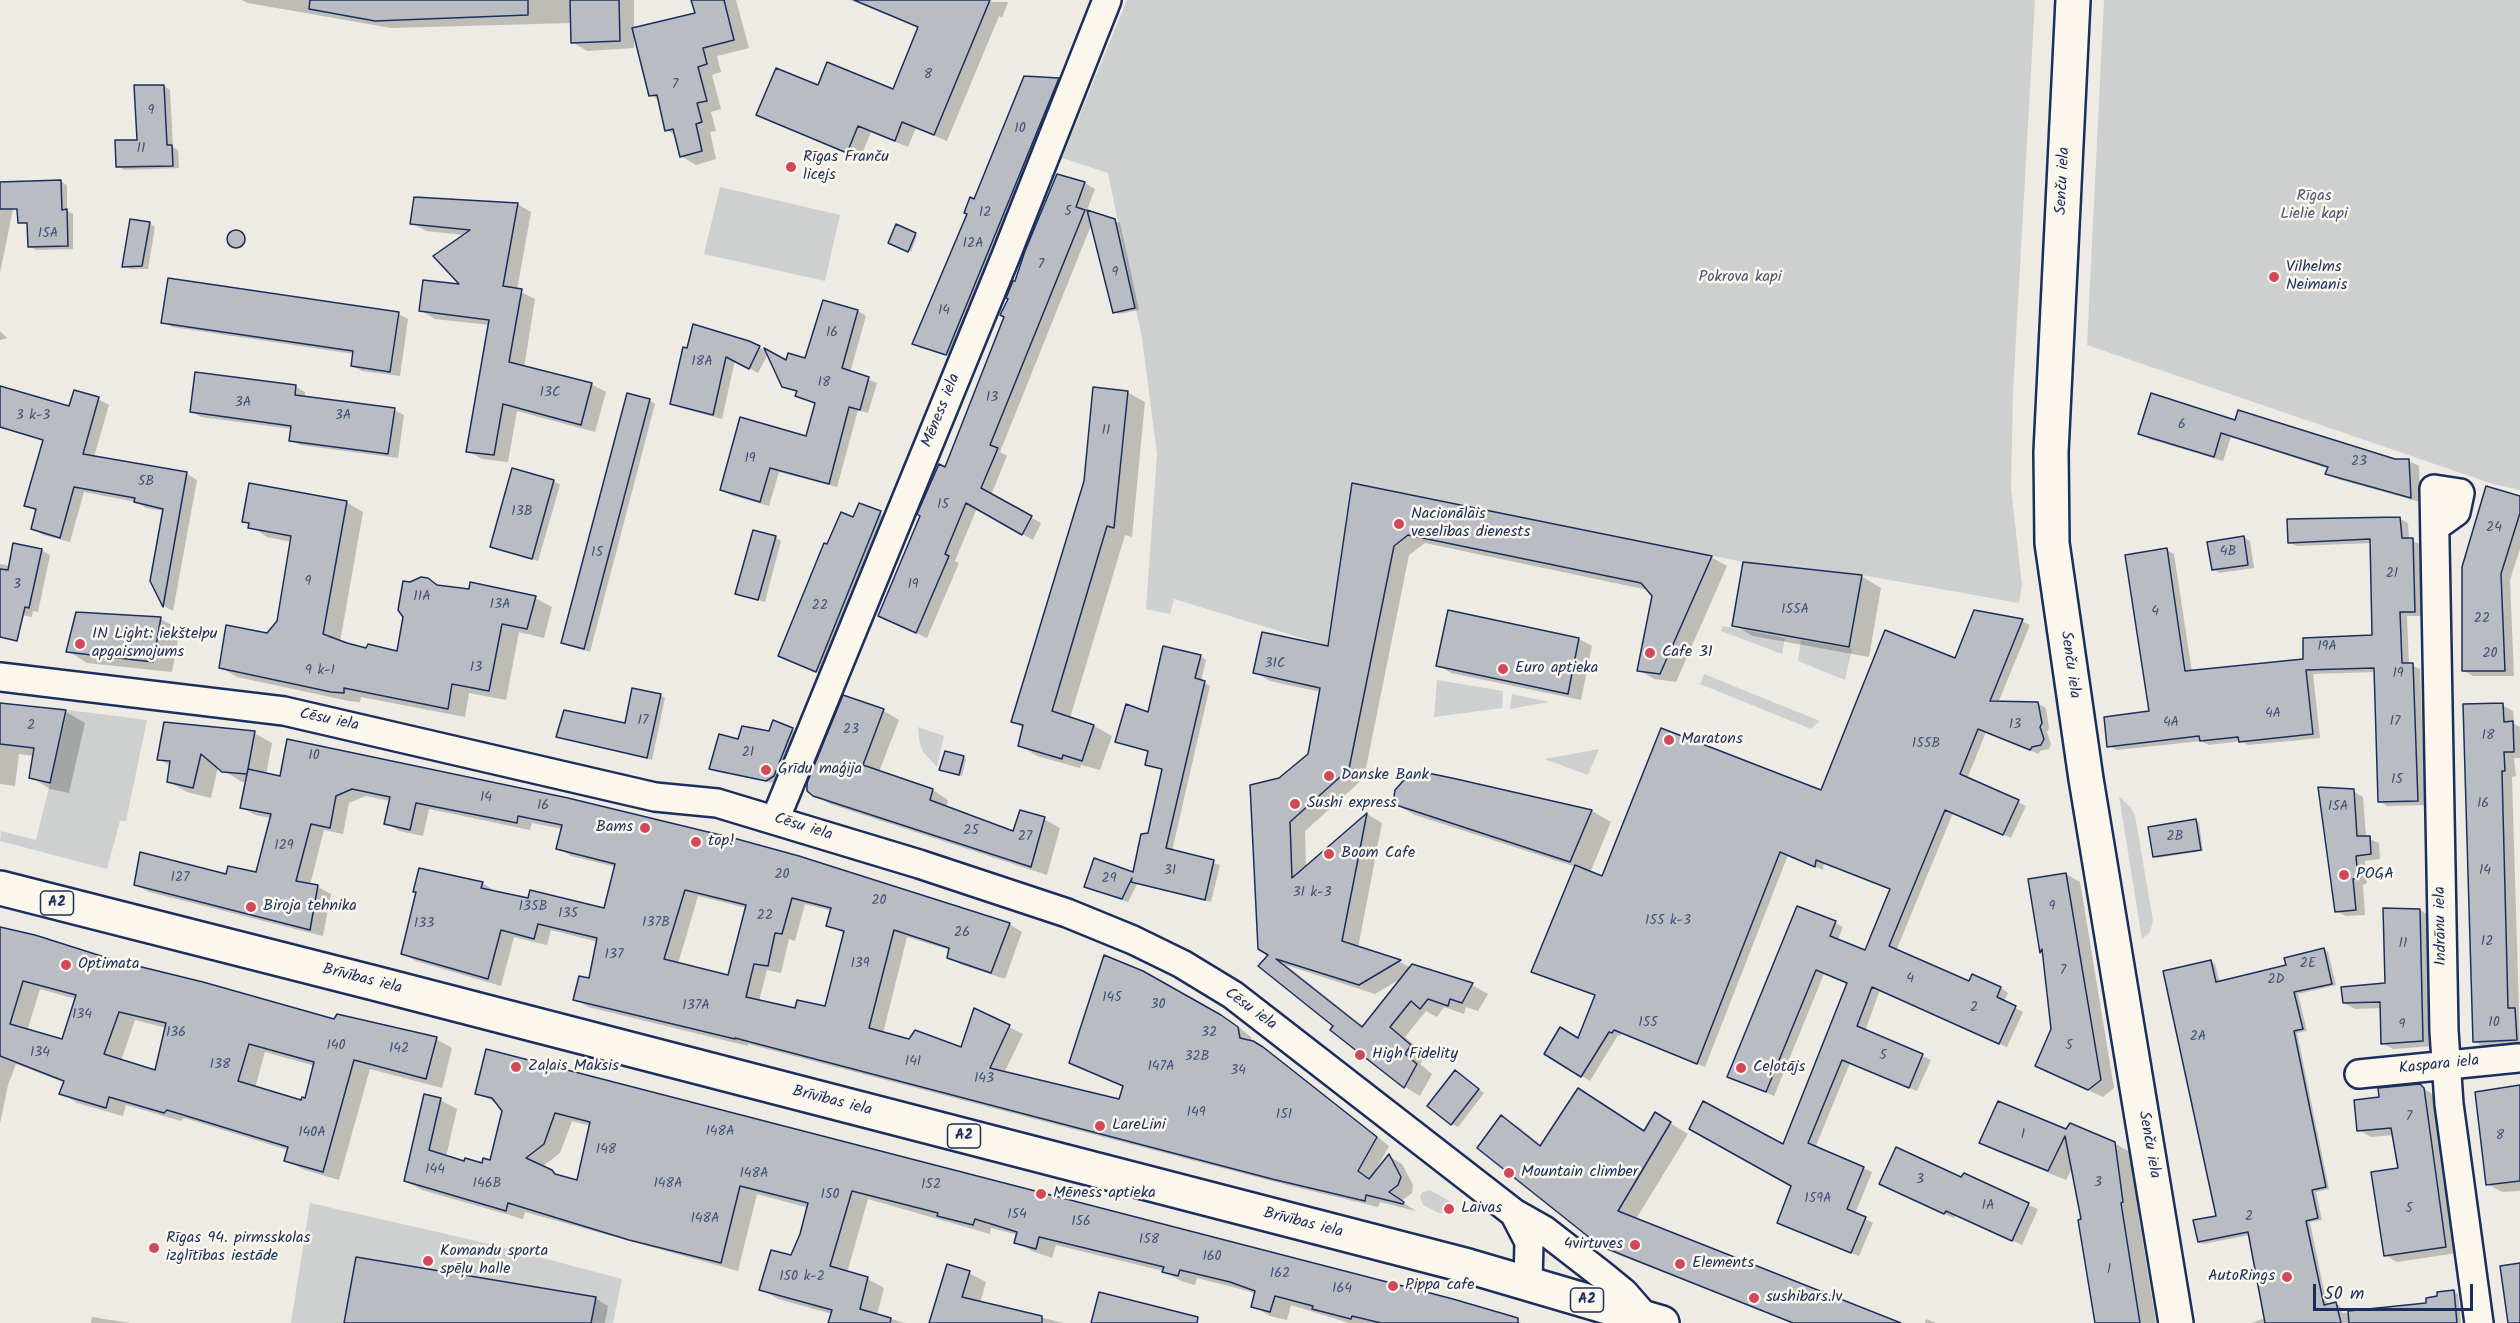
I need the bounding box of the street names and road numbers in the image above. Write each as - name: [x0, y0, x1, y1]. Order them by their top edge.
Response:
- street label: Senču iela: [2053, 147, 2075, 215]
- street label: Mēness iela: [919, 371, 965, 451]
- street label: Senču iela: [2055, 630, 2083, 700]
- street label: Cēsu iela: [298, 705, 360, 737]
- street label: Cēsu iela: [772, 810, 834, 846]
- street label: Indrānu iela: [2432, 886, 2452, 966]
- road number: A2: [40, 891, 74, 915]
- street label: Brīvības iela: [320, 961, 404, 999]
- street label: Cēsu iela: [1220, 985, 1280, 1035]
- street label: Kaspara iela: [2398, 1052, 2480, 1080]
- street label: Brīvības iela: [790, 1083, 874, 1121]
- street label: Senču iela: [2133, 1110, 2163, 1180]
- road number: A2: [948, 1124, 980, 1148]
- street label: Brīvības iela: [1261, 1205, 1345, 1243]
- road number: A2: [1570, 1288, 1604, 1312]

